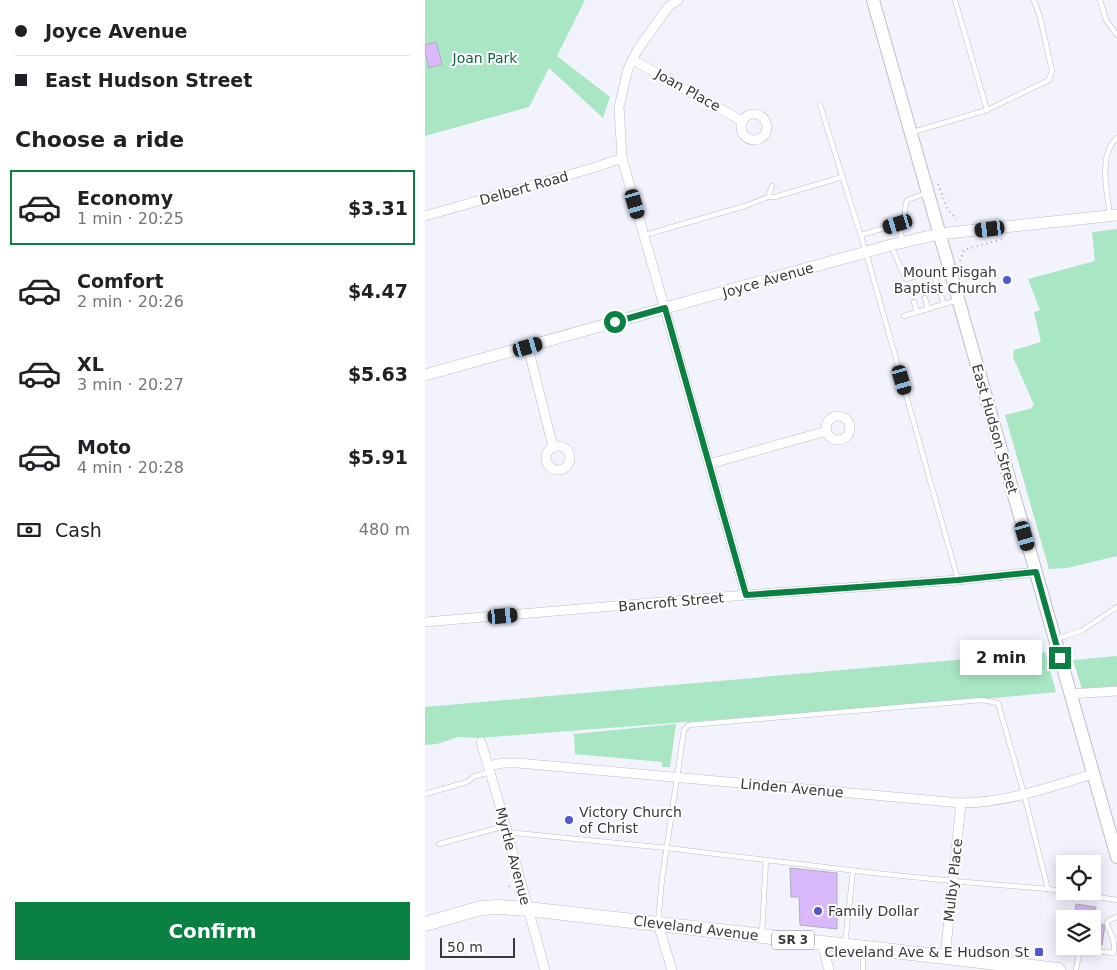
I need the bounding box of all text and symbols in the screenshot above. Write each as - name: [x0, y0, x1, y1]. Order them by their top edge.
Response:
- text: Joyce Avenue: [45, 20, 188, 42]
- park label: Joan Park: [452, 50, 518, 66]
- street label: Joan Place: [652, 65, 723, 114]
- text: East Hudson Street: [45, 69, 252, 91]
- text: Choose a ride: [15, 127, 184, 152]
- street label: Delbert Road: [478, 168, 570, 208]
- icon: car: [17, 185, 62, 230]
- text: Economy: [77, 187, 173, 209]
- car: [623, 188, 646, 220]
- text: $3.31: [348, 197, 408, 219]
- text: 1 min · 20:25: [77, 209, 184, 228]
- car: [881, 212, 914, 236]
- car: [974, 220, 1005, 238]
- street label: Joyce Avenue: [720, 259, 815, 301]
- place label: Mount Pisgah Baptist Church: [894, 264, 997, 296]
- icon: car: [17, 268, 62, 313]
- text: Comfort: [77, 270, 164, 292]
- marker: Mount Pisgah Baptist Church: [1001, 274, 1013, 286]
- text: $4.47: [348, 280, 408, 302]
- text: 2 min · 20:26: [77, 292, 184, 311]
- route start: [604, 311, 626, 333]
- car: [511, 336, 544, 358]
- icon: car: [17, 351, 62, 396]
- text: XL: [77, 353, 104, 375]
- street label: East Hudson Street: [969, 362, 1021, 496]
- text: $5.63: [348, 363, 408, 385]
- car: [890, 364, 913, 396]
- text: 3 min · 20:27: [77, 375, 184, 394]
- icon: car: [17, 434, 62, 479]
- text: Moto: [77, 436, 131, 458]
- text: $5.91: [348, 446, 408, 468]
- text: 4 min · 20:28: [77, 458, 184, 477]
- icon: cash: [15, 516, 43, 544]
- text: Cash: [55, 519, 102, 541]
- text: 480 m: [359, 520, 410, 539]
- car: [1013, 520, 1036, 552]
- street label: Bancroft Street: [618, 589, 725, 615]
- car: [487, 607, 518, 625]
- callout: 2 min: [960, 640, 1043, 676]
- route end: [1049, 647, 1071, 669]
- text: 2 min: [976, 648, 1026, 667]
- street label: Linden Avenue: [740, 776, 844, 800]
- place label: Victory Church of Christ: [579, 804, 682, 836]
- street label: Myrtle Avenue: [492, 805, 534, 907]
- marker: Victory Church of Christ: [563, 814, 575, 826]
- street label: Mulby Place: [941, 838, 965, 922]
- map controls: [1056, 855, 1101, 955]
- button: locate: [1056, 855, 1101, 900]
- button: Confirm: [15, 902, 410, 960]
- place label: Family Dollar: [828, 903, 919, 919]
- marker: Family Dollar: [812, 905, 824, 917]
- button: layers: [1056, 910, 1101, 955]
- street label: Cleveland Avenue: [633, 912, 759, 944]
- road number: SR 3: [772, 930, 814, 950]
- scale bar: [440, 935, 515, 958]
- text: 50 m: [447, 939, 483, 955]
- place label: Cleveland Ave & E Hudson St: [825, 944, 1029, 960]
- marker: Cleveland Ave & E Hudson St: [1033, 946, 1045, 958]

